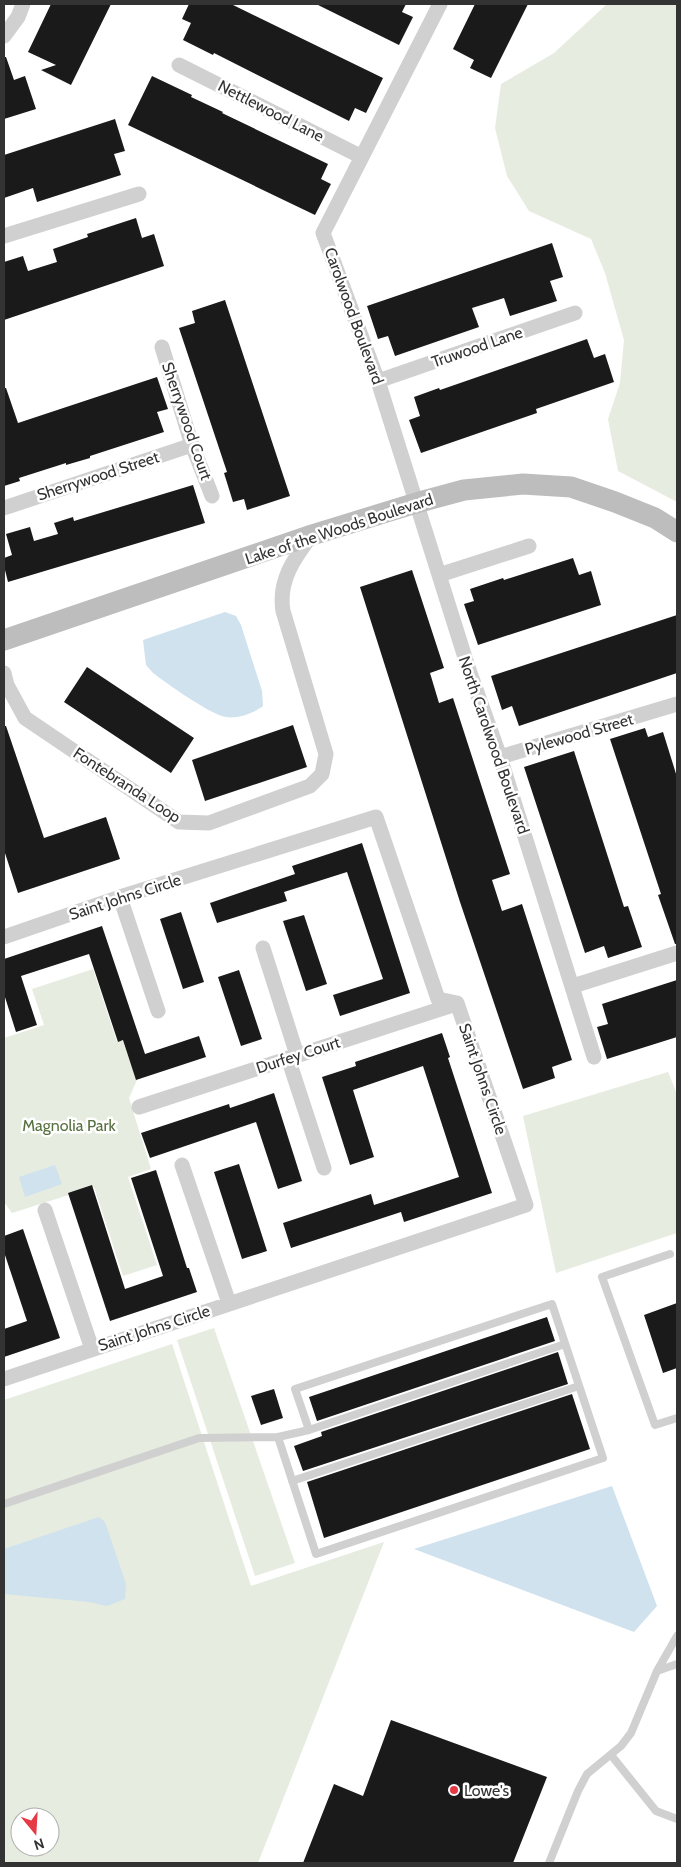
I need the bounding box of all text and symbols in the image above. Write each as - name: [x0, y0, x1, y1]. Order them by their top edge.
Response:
- street label: Nettlewood Lane: [215, 76, 327, 146]
- street label: Carolwood Boulevard: [320, 245, 388, 387]
- street label: Truwood Lane: [429, 323, 525, 371]
- street label: Sherrywood Court: [158, 360, 216, 483]
- street label: Sherrywood Street: [35, 447, 162, 505]
- street label: Lake of the Woods Boulevard: [243, 490, 435, 568]
- street label: North Carolwood Boulevard: [455, 654, 533, 836]
- street label: Pylewood Street: [523, 709, 636, 759]
- street label: Fontebranda Loop: [70, 743, 184, 827]
- street label: Saint Johns Circle: [67, 870, 183, 924]
- street label: Saint Johns Circle: [455, 1021, 511, 1137]
- street label: Durfey Court: [254, 1032, 343, 1078]
- park label: Magnolia Park: [22, 1116, 117, 1135]
- street label: Saint Johns Circle: [96, 1301, 212, 1355]
- place label: Lowe's: [464, 1781, 510, 1800]
- marker: Lowe's: [448, 1784, 460, 1796]
- north arrow: [10, 1807, 60, 1857]
- text: N: [32, 1834, 47, 1854]

